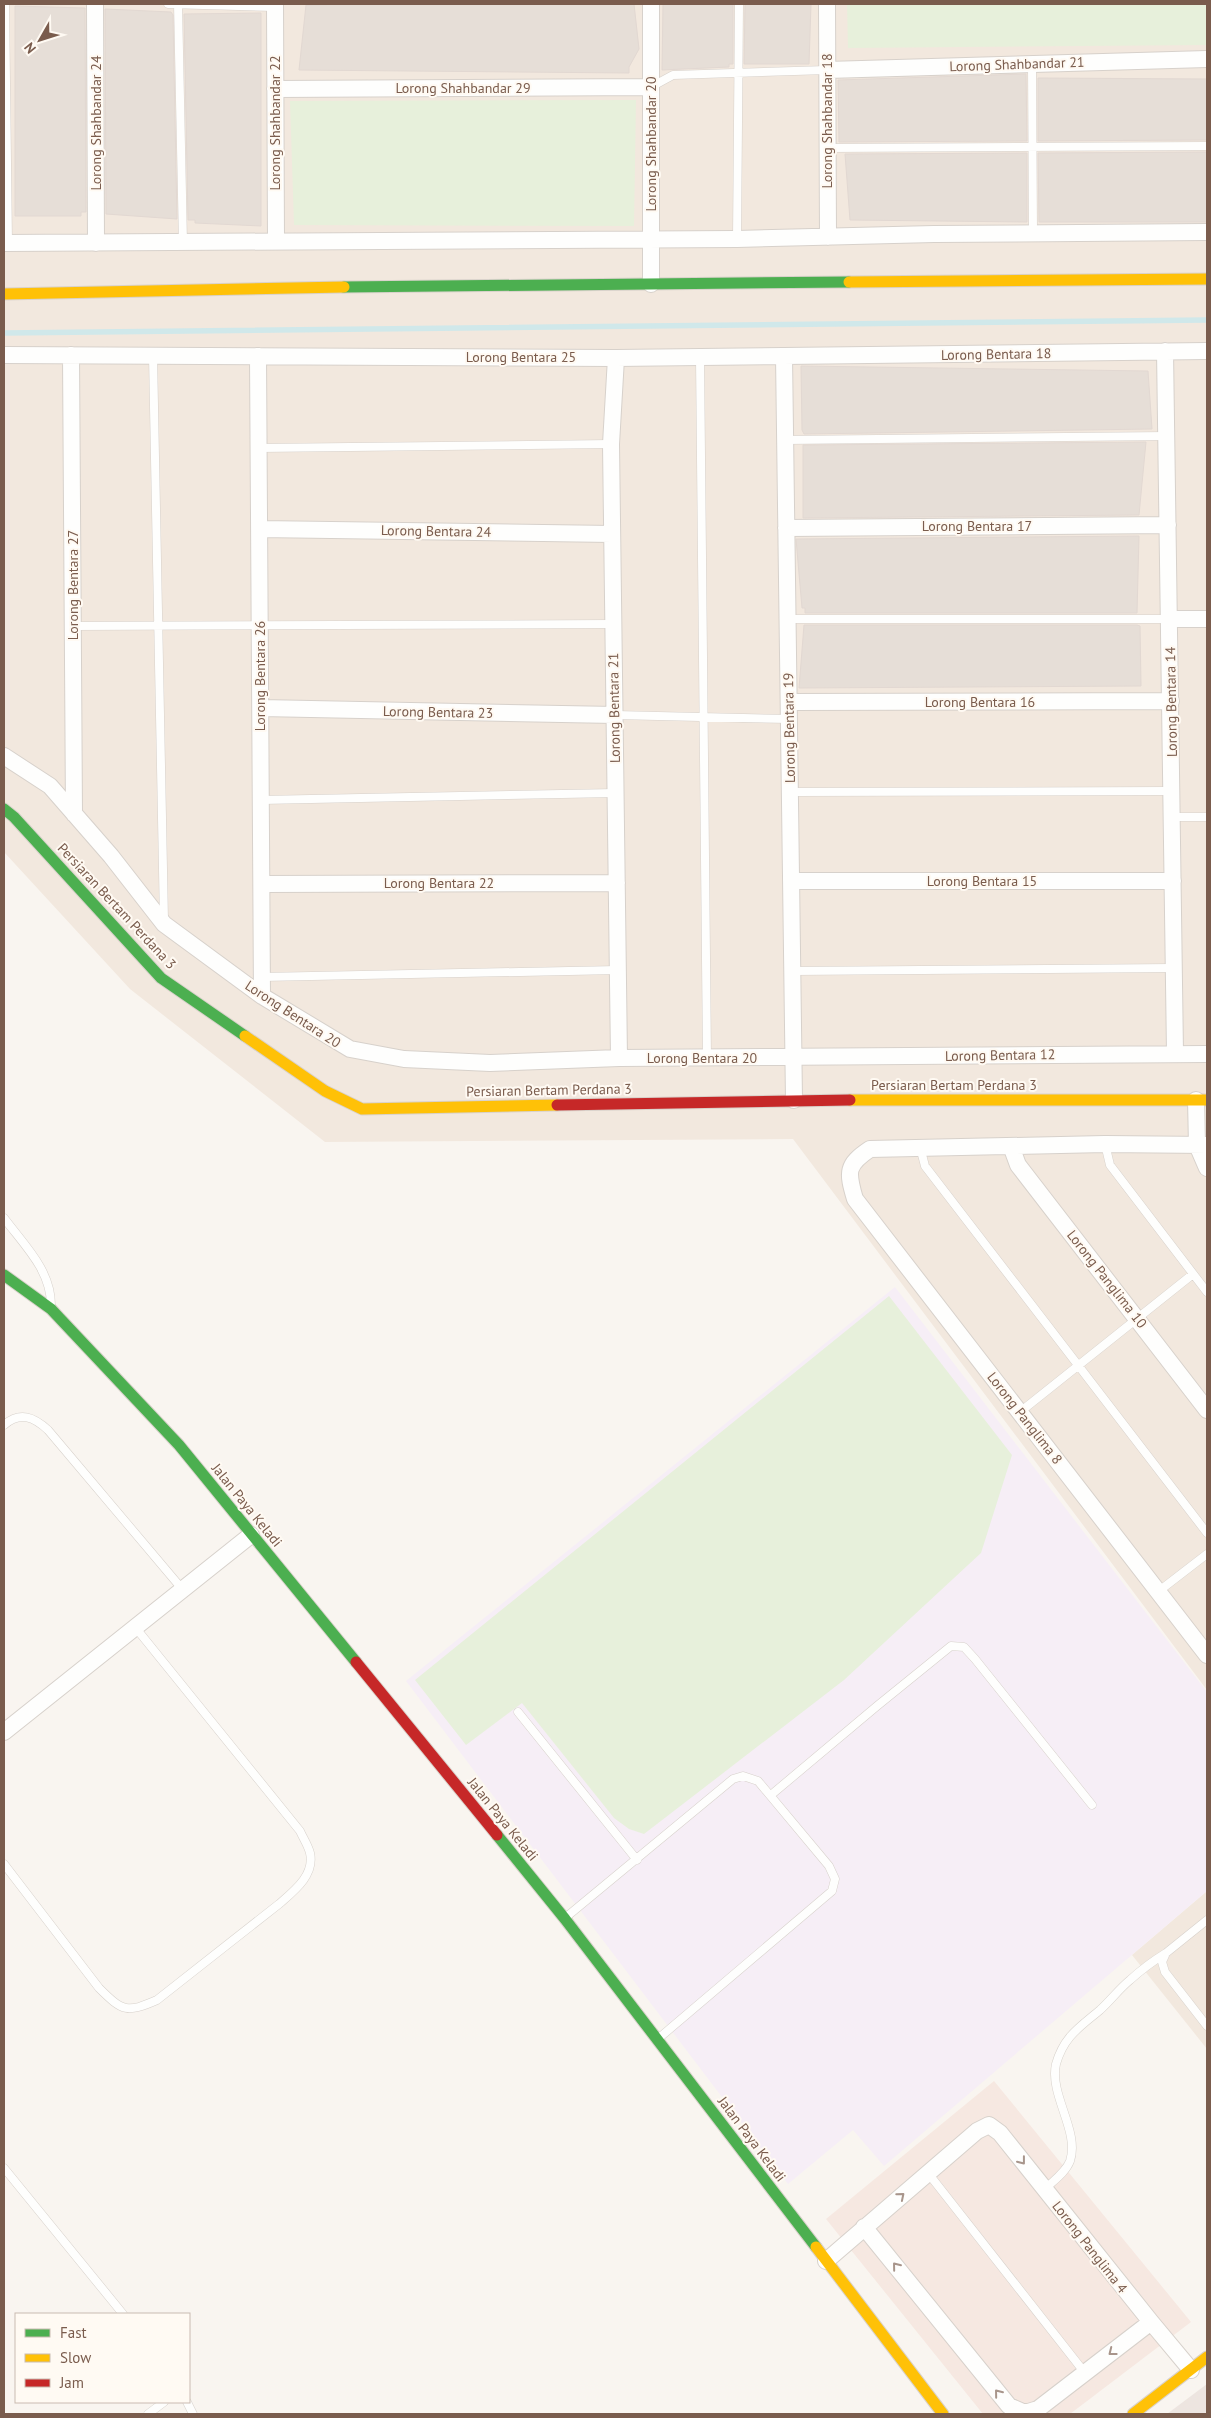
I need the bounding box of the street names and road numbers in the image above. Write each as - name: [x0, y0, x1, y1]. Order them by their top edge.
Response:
- street label: Lorong Shahbandar 18: [818, 53, 836, 189]
- street label: Lorong Shahbandar 21: [949, 53, 1085, 75]
- street label: Lorong Shahbandar 24: [87, 55, 105, 191]
- street label: Lorong Shahbandar 22: [266, 55, 284, 191]
- street label: Lorong Shahbandar 20: [642, 76, 660, 212]
- street label: Lorong Shahbandar 29: [395, 79, 531, 97]
- street label: Lorong Bentara 18: [941, 344, 1051, 364]
- street label: Lorong Bentara 25: [466, 348, 576, 366]
- street label: Lorong Bentara 17: [922, 517, 1032, 535]
- street label: Lorong Bentara 24: [381, 521, 492, 541]
- street label: Lorong Bentara 27: [64, 530, 82, 640]
- street label: Lorong Bentara 26: [251, 621, 269, 731]
- street label: Lorong Bentara 14: [1161, 646, 1181, 757]
- street label: Lorong Bentara 21: [604, 653, 624, 763]
- street label: Lorong Bentara 19: [779, 673, 799, 783]
- street label: Lorong Bentara 16: [925, 693, 1035, 711]
- street label: Lorong Bentara 23: [383, 702, 493, 722]
- street label: Persiaran Bertam Perdana 3: [54, 839, 180, 973]
- street label: Lorong Bentara 15: [927, 872, 1037, 890]
- street label: Lorong Bentara 22: [384, 874, 494, 892]
- street label: Lorong Bentara 20: [242, 976, 345, 1052]
- street label: Lorong Bentara 12: [945, 1045, 1055, 1065]
- street label: Lorong Bentara 20: [647, 1049, 758, 1067]
- street label: Persiaran Bertam Perdana 3: [871, 1076, 1037, 1094]
- street label: Persiaran Bertam Perdana 3: [466, 1080, 632, 1100]
- street label: Lorong Panglima 10: [1063, 1226, 1151, 1332]
- street label: Lorong Panglima 8: [983, 1368, 1067, 1468]
- street label: Jalan Paya Keladi: [207, 1459, 286, 1550]
- street label: Jalan Paya Keladi: [463, 1773, 542, 1864]
- street label: Jalan Paya Keladi: [713, 2092, 790, 2185]
- street label: Lorong Panglima 4: [1048, 2197, 1132, 2297]

